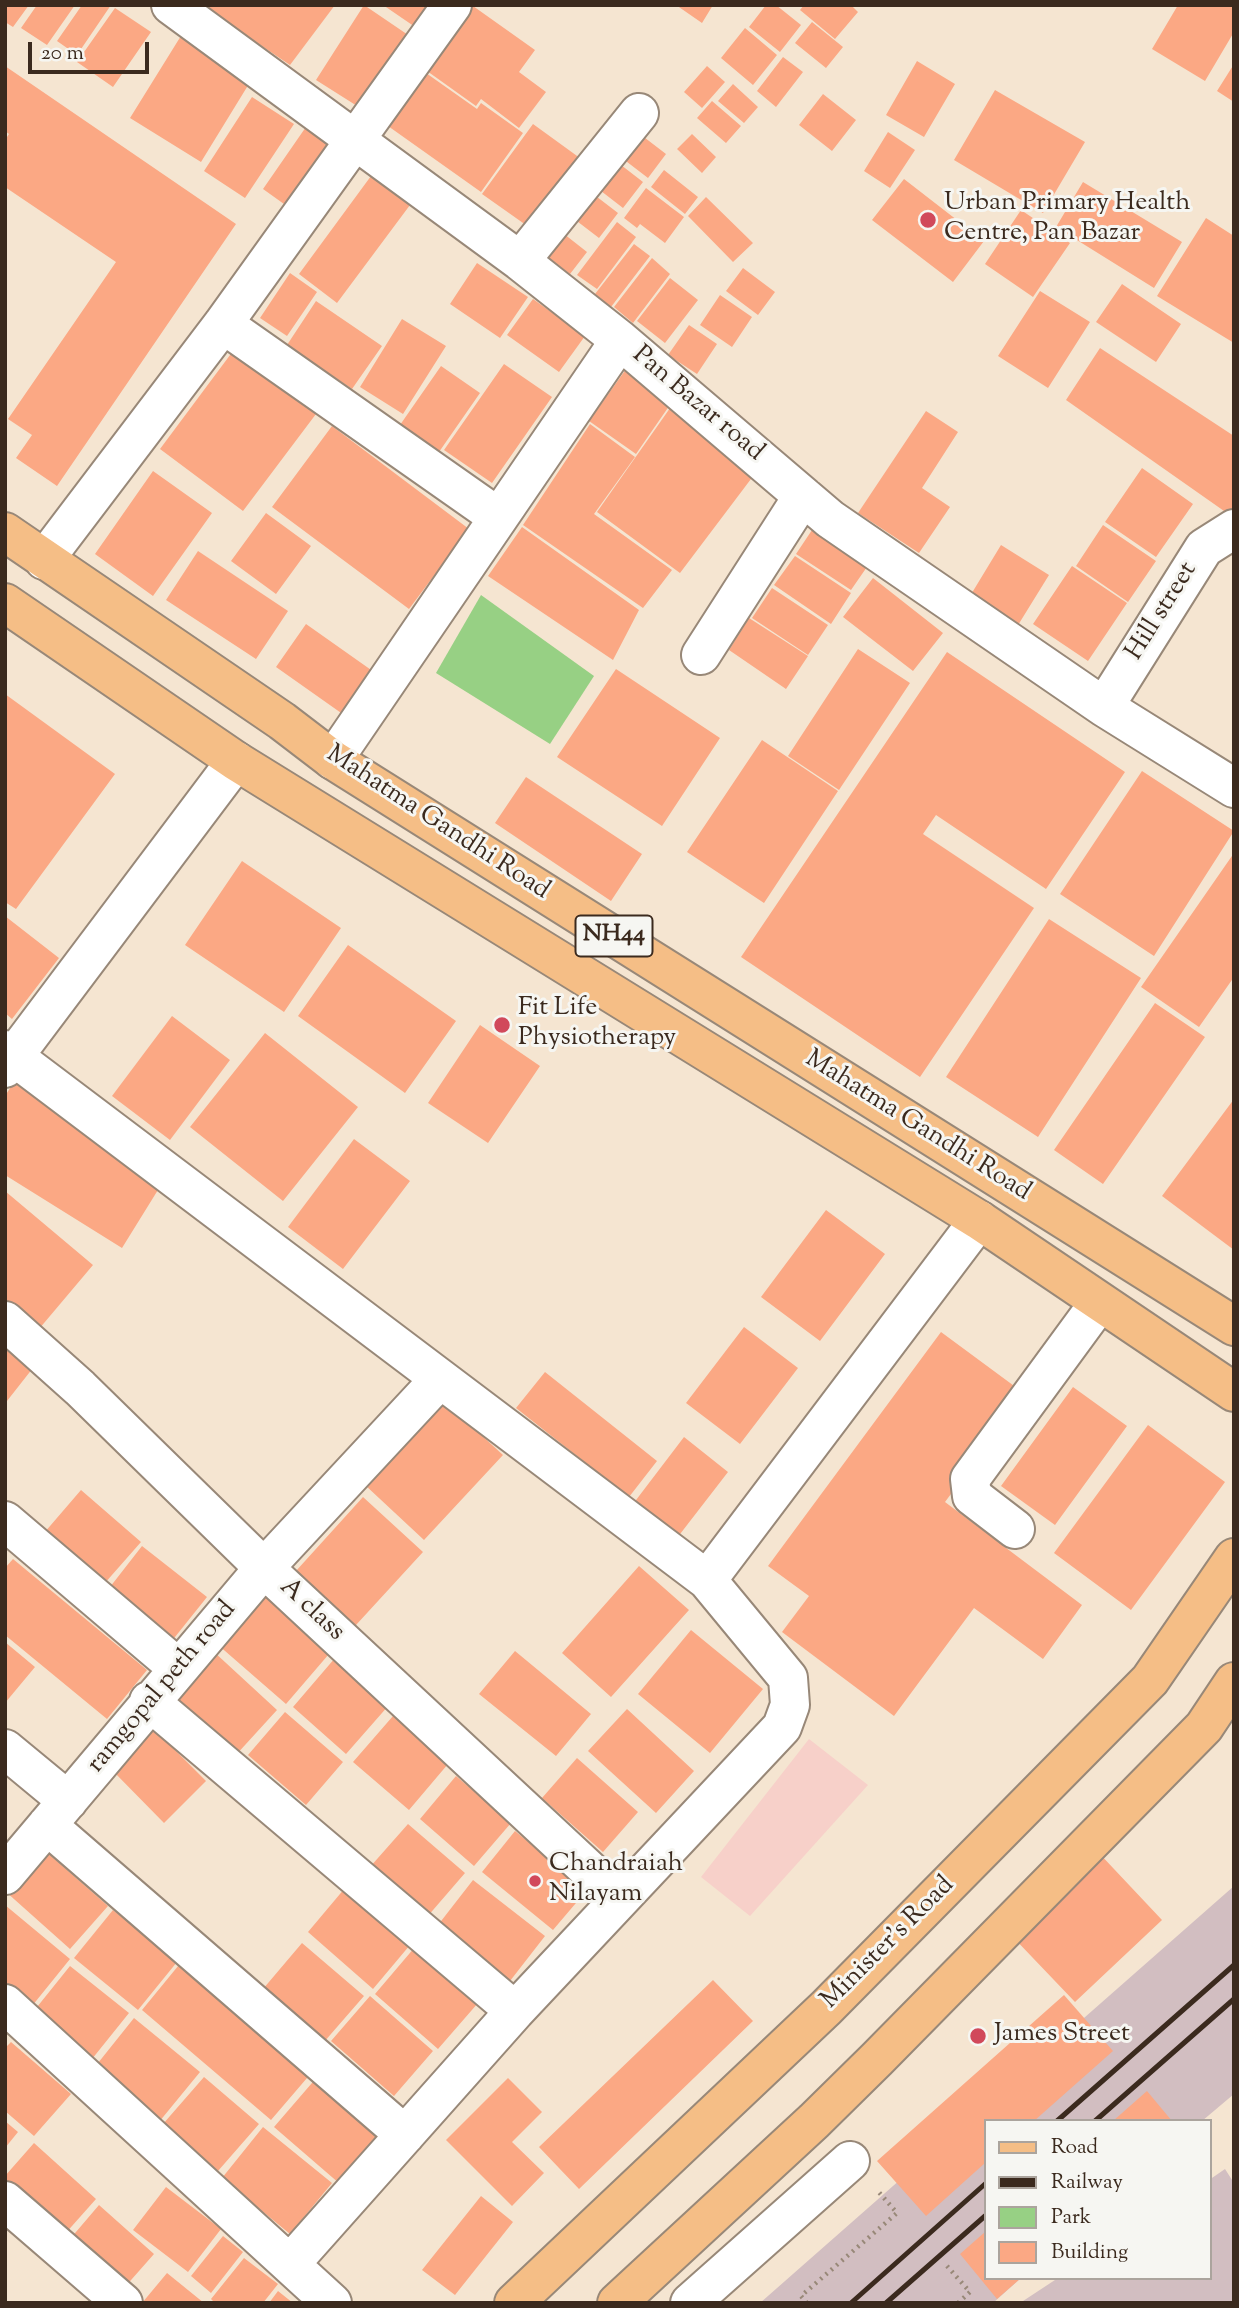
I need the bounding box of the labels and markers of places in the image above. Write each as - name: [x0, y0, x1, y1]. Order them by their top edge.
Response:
- place label: Urban Primary Health Centre, Pan Bazar: [944, 189, 1190, 250]
- marker: Urban Primary Health Centre, Pan Bazar: [918, 210, 938, 230]
- place label: Fit Life Physiotherapy: [518, 994, 676, 1056]
- marker: Fit Life Physiotherapy: [492, 1015, 512, 1035]
- place label: Chandraiah Nilayam: [549, 1850, 683, 1912]
- marker: Chandraiah Nilayam: [527, 1873, 543, 1889]
- place label: James Street: [994, 2020, 1130, 2052]
- marker: James Street: [968, 2026, 988, 2046]

